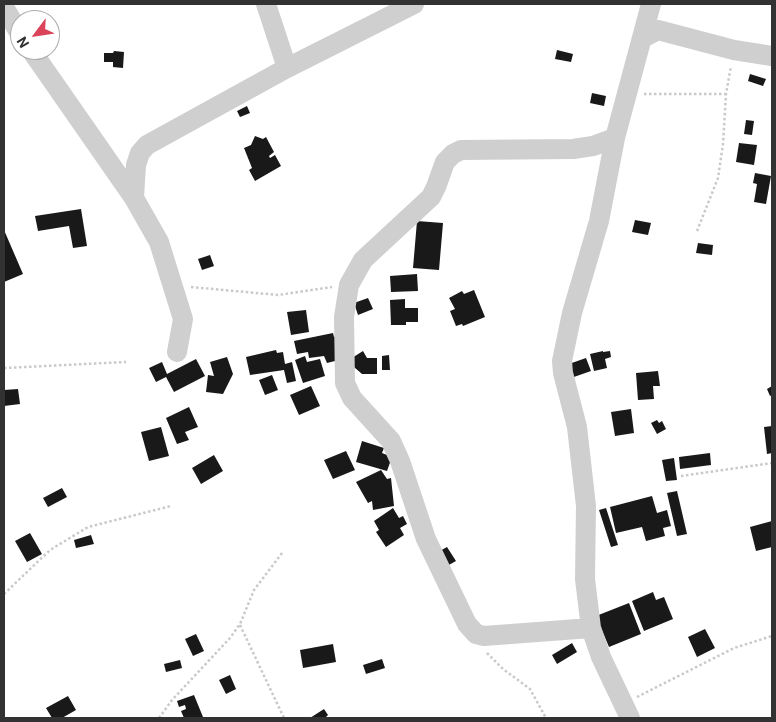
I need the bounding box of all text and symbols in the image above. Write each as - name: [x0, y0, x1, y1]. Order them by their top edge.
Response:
- north arrow: [10, 10, 60, 60]
- text: N: [14, 34, 32, 51]

